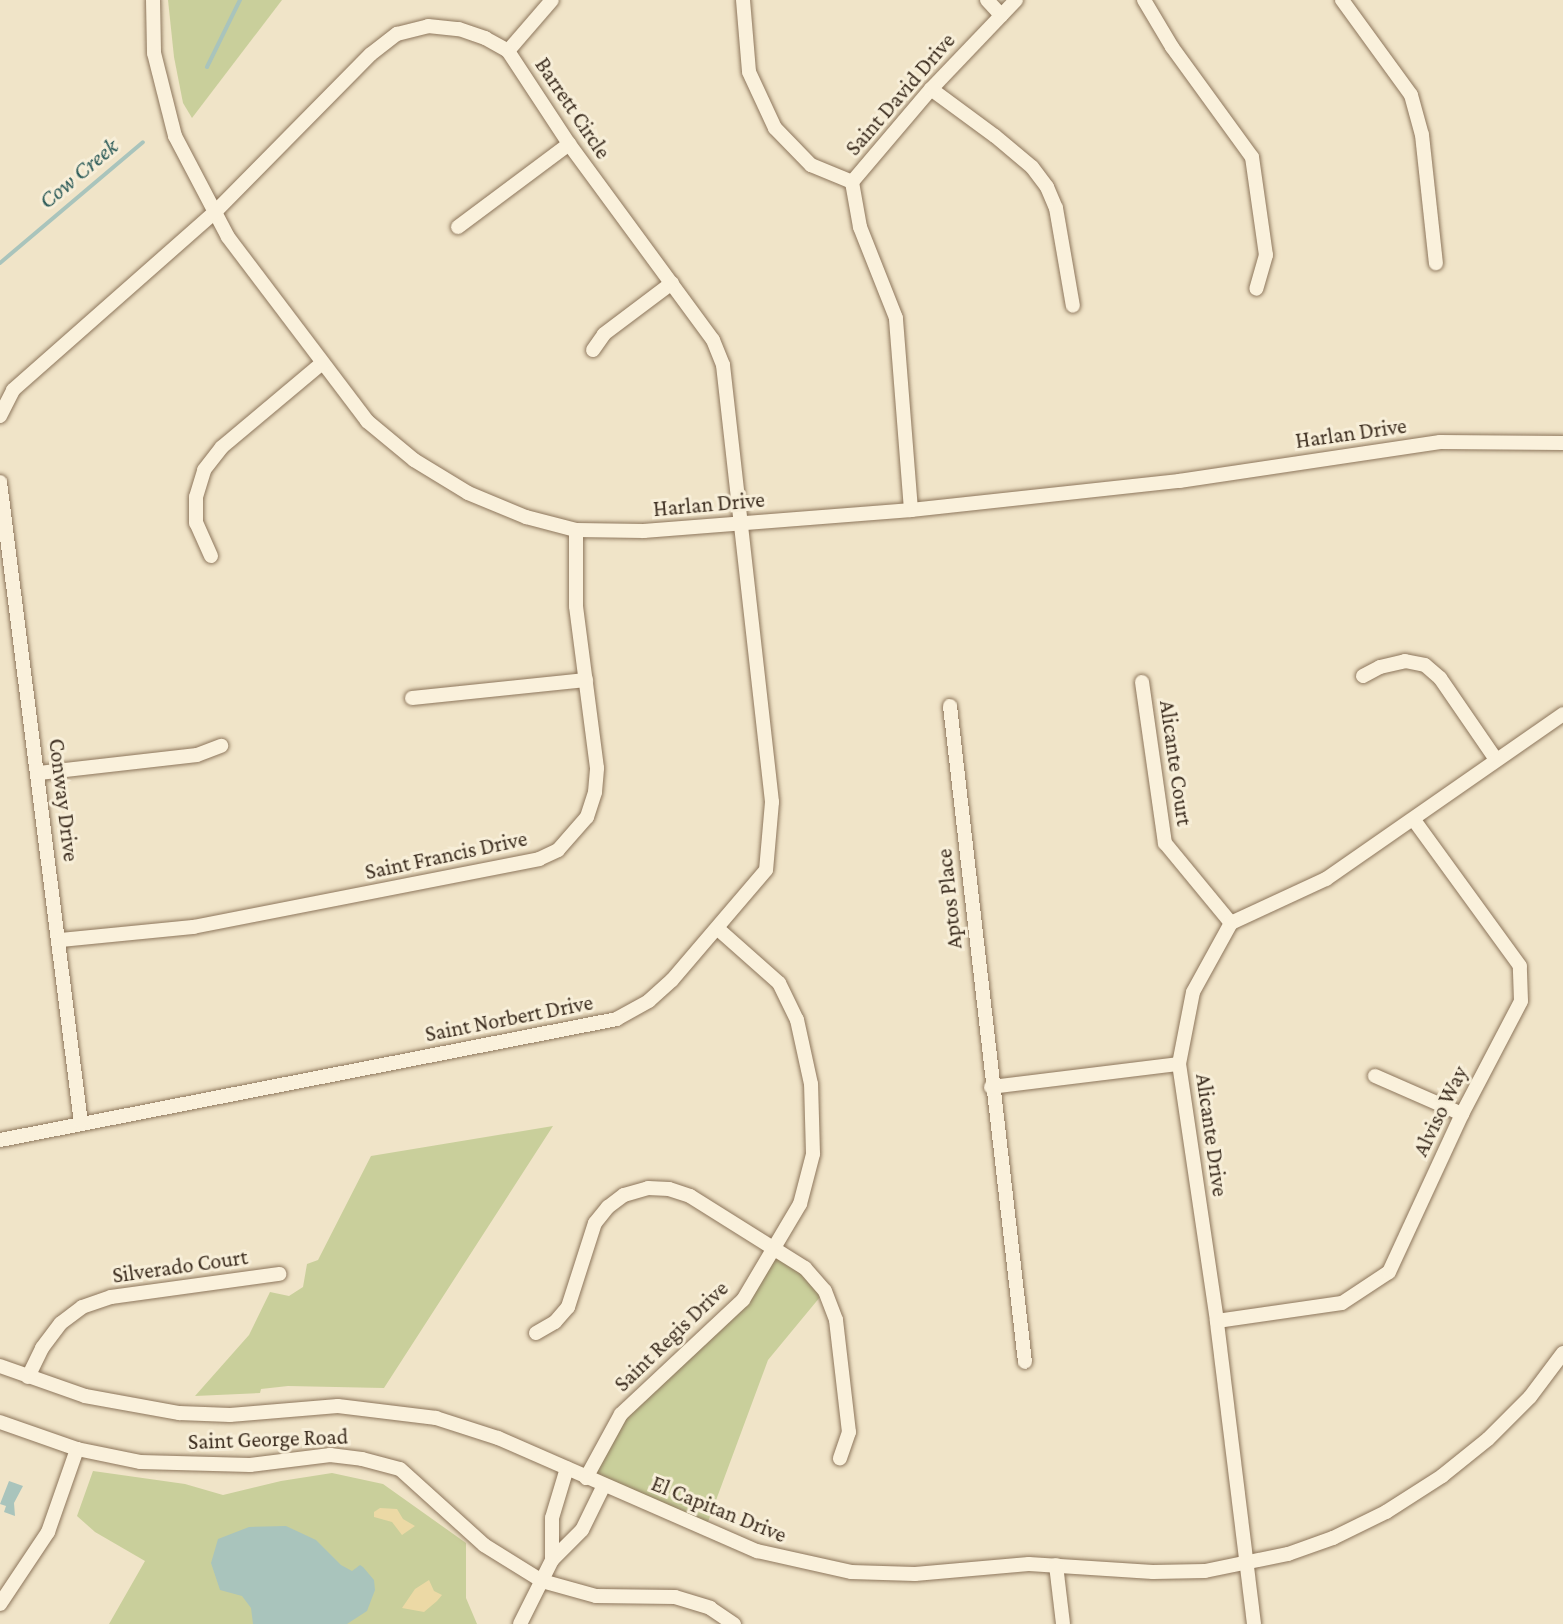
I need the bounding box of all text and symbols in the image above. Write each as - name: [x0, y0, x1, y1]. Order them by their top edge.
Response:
- street label: Saint David Drive: [840, 27, 960, 161]
- street label: Barrett Circle: [530, 52, 616, 164]
- water label: Cow Creek: [32, 131, 124, 215]
- street label: Harlan Drive: [1294, 412, 1408, 454]
- street label: Harlan Drive: [652, 486, 766, 522]
- street label: Alicante Court: [1154, 698, 1198, 828]
- street label: Conway Drive: [43, 737, 85, 863]
- street label: Saint Francis Drive: [363, 825, 529, 885]
- street label: Aptos Place: [931, 848, 967, 950]
- street label: Saint Norbert Drive: [423, 989, 595, 1047]
- street label: Alviso Way: [1407, 1061, 1473, 1161]
- street label: Alicante Drive: [1190, 1072, 1234, 1198]
- street label: Silverado Court: [111, 1243, 249, 1289]
- street label: Saint Regis Drive: [609, 1275, 733, 1397]
- street label: Saint George Road: [187, 1423, 349, 1455]
- street label: El Capitan Drive: [648, 1470, 790, 1548]

